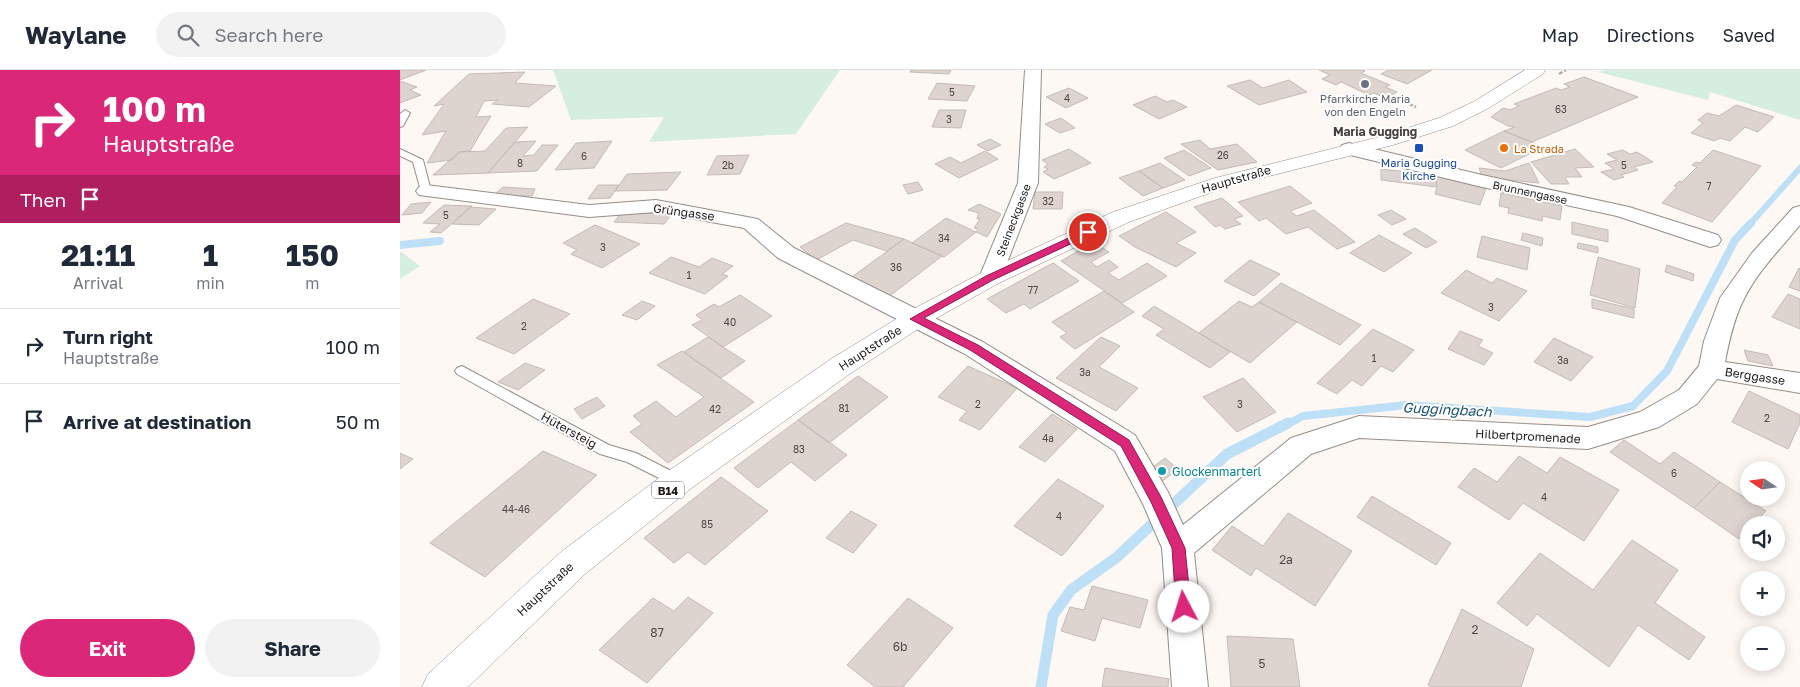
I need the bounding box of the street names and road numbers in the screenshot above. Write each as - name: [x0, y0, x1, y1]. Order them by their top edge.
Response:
- street label: Hauptstraße: [1199, 162, 1273, 196]
- street label: Brunnengasse: [1491, 178, 1569, 206]
- street label: Steineckgasse: [993, 182, 1033, 258]
- street label: Grüngasse: [652, 200, 716, 224]
- street label: Hauptstraße: [836, 322, 904, 374]
- street label: Berggasse: [1724, 364, 1786, 388]
- street label: Hütersteig: [538, 409, 600, 451]
- street label: Hilbertpromenade: [1475, 426, 1581, 446]
- road number: B14: [652, 482, 684, 498]
- street label: Hauptstraße: [514, 559, 576, 619]

